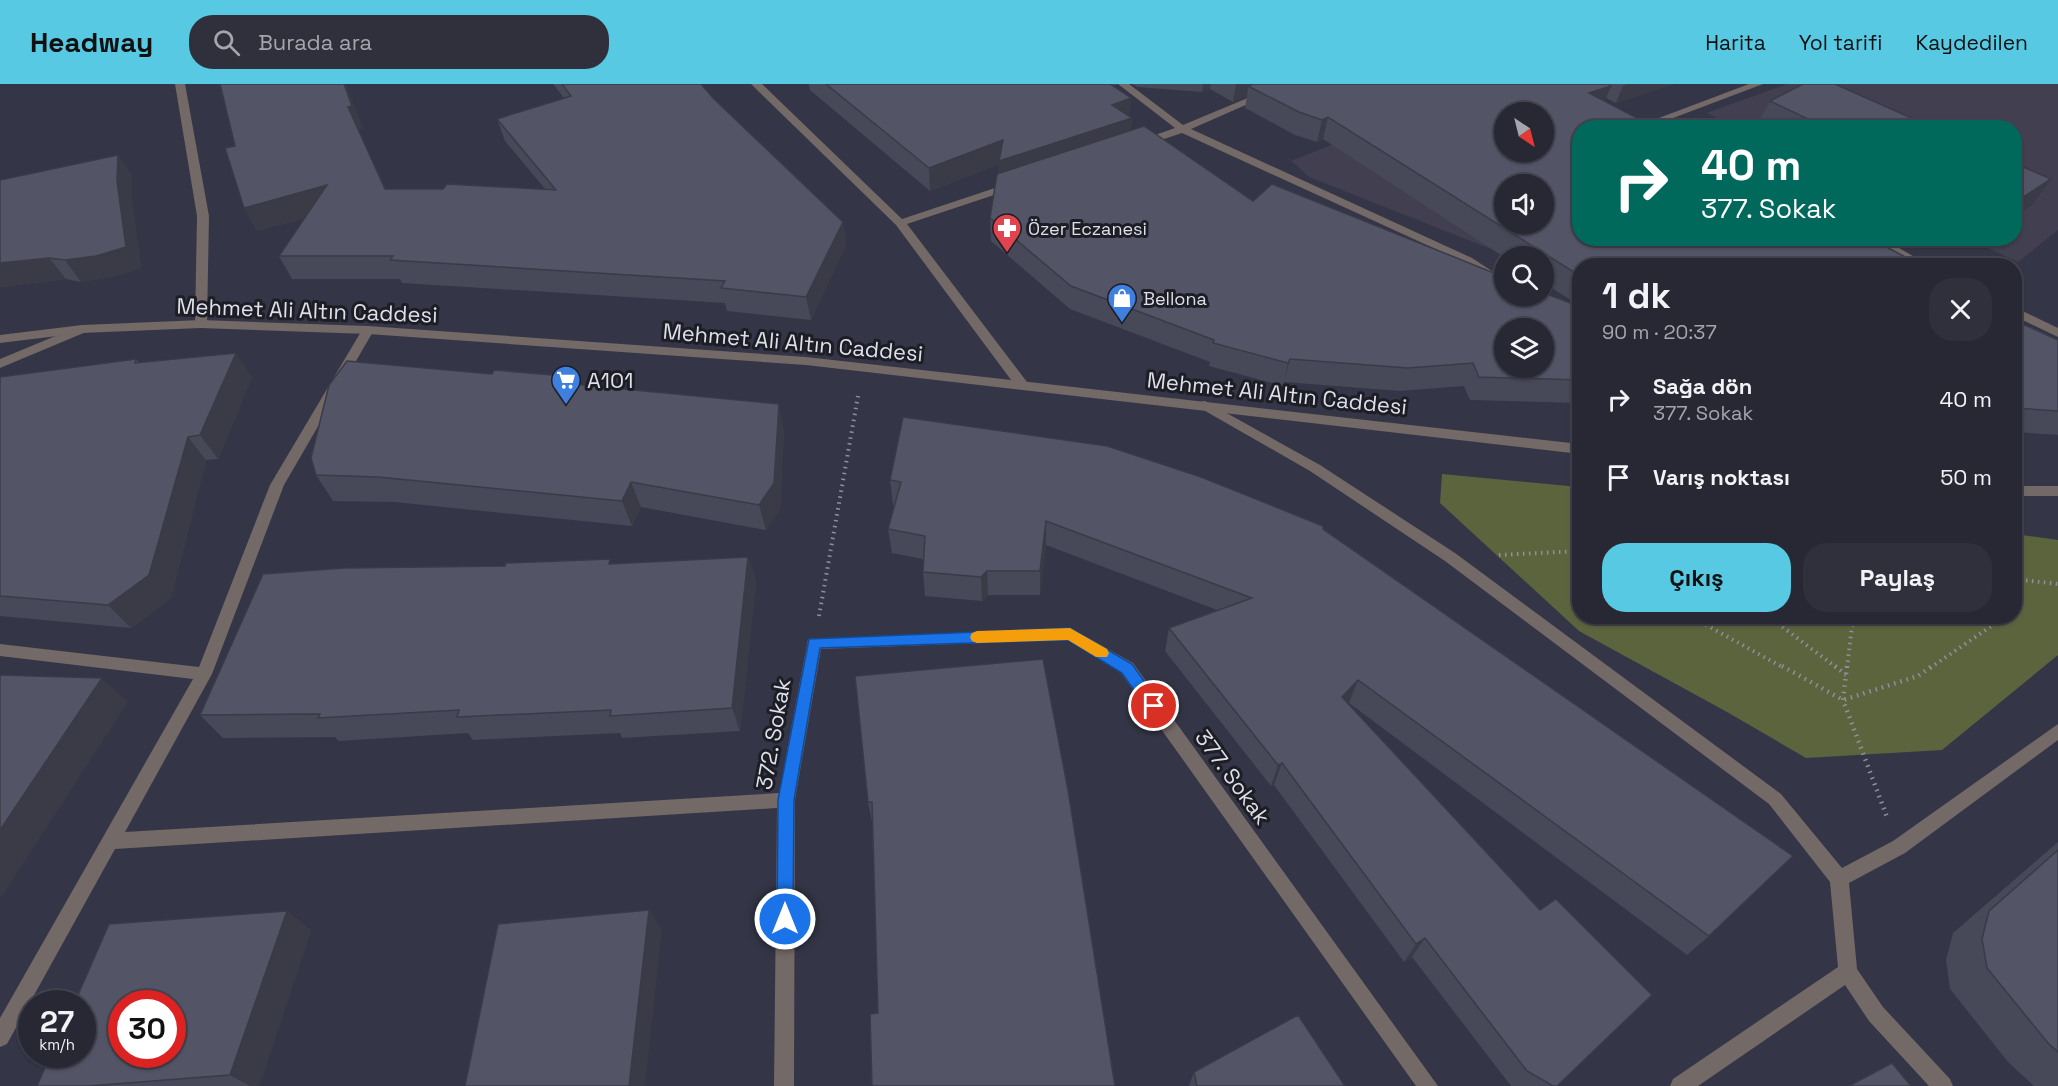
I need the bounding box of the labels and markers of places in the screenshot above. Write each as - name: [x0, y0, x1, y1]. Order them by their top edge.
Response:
- pharmacy icon: Özer Eczanesi: [991, 212, 1023, 254]
- place label: Özer Eczanesi: [1028, 217, 1147, 240]
- shop icon: Bellona: [1106, 282, 1138, 324]
- place label: Bellona: [1143, 287, 1207, 310]
- supermarket icon: A101: [550, 364, 582, 406]
- place label: A101: [587, 366, 633, 394]
- pin: [1128, 680, 1179, 731]

